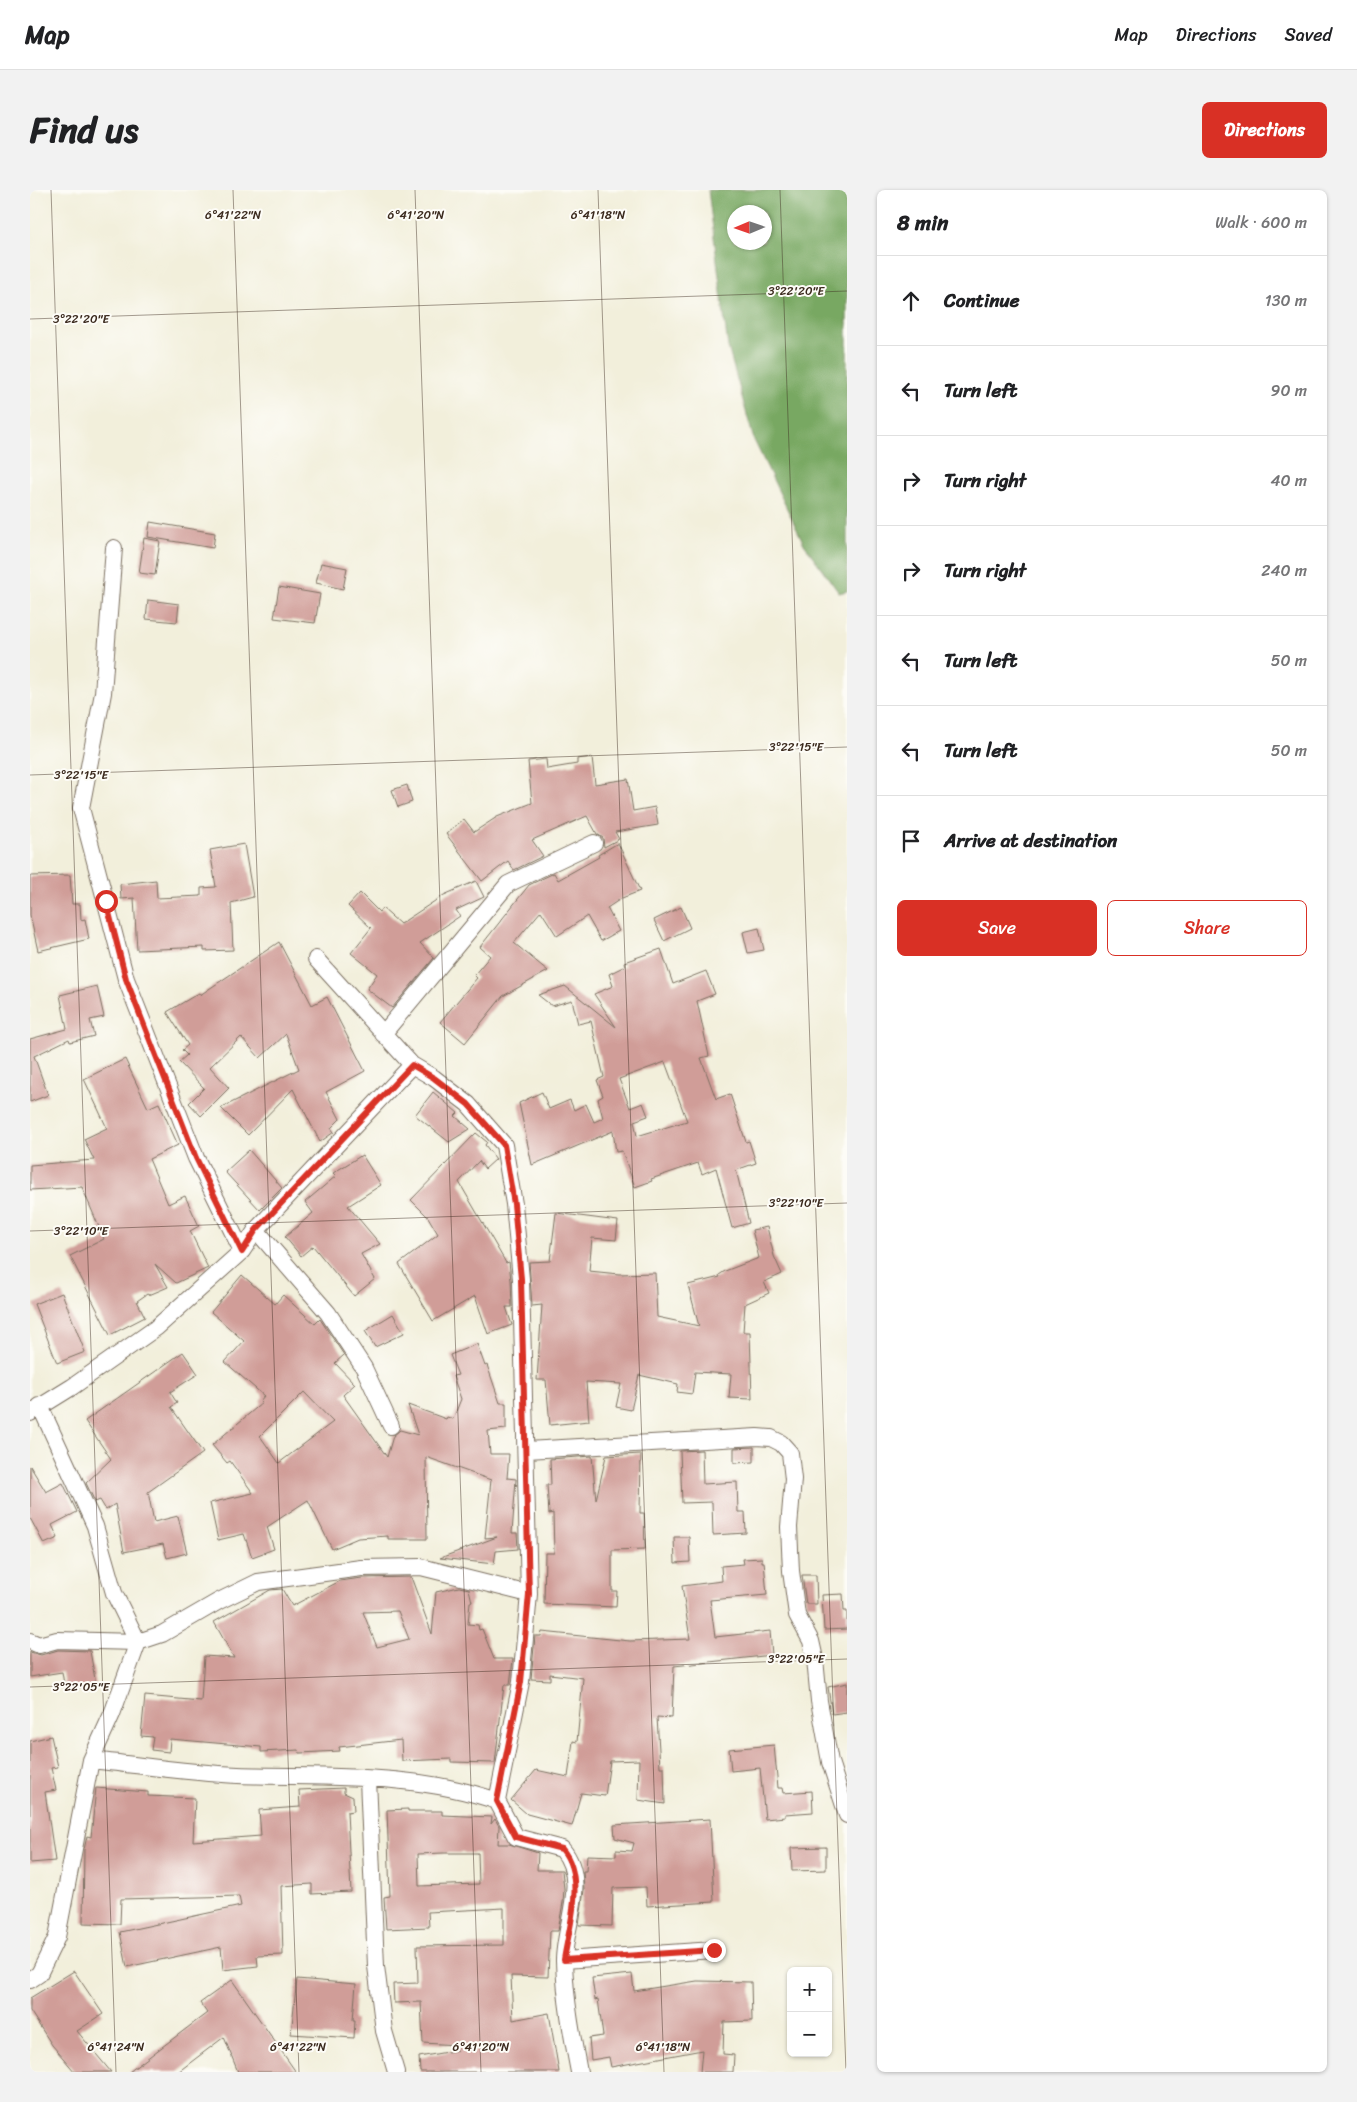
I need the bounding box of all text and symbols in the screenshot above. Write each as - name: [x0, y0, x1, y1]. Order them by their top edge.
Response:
- text: Map: [25, 14, 69, 56]
- text: Map: [1115, 19, 1148, 51]
- text: Directions: [1176, 19, 1257, 51]
- text: Saved: [1285, 19, 1332, 51]
- text: Find us: [30, 99, 138, 161]
- button: Directions: [1202, 102, 1327, 158]
- text: 6°41'22"N: [205, 204, 262, 226]
- text: 6°41'20"N: [388, 204, 445, 226]
- text: 6°41'18"N: [571, 204, 626, 226]
- text: 8 min: [897, 204, 948, 242]
- north arrow: [727, 205, 772, 250]
- text: Walk · 600 m: [1215, 208, 1307, 237]
- text: 3°22'20"E: [768, 280, 825, 302]
- text: Continue: [944, 284, 1020, 317]
- text: 130 m: [1265, 286, 1307, 315]
- icon: ahead: [897, 287, 925, 315]
- text: 3°22'20"E: [53, 308, 110, 330]
- text: Turn left: [944, 374, 1017, 407]
- text: 90 m: [1271, 376, 1307, 405]
- icon: left: [897, 377, 925, 405]
- text: Turn right: [944, 464, 1026, 497]
- text: 40 m: [1270, 466, 1307, 495]
- icon: right: [897, 467, 925, 495]
- text: Turn right: [944, 554, 1026, 587]
- text: 240 m: [1261, 556, 1307, 585]
- icon: right: [897, 557, 925, 585]
- text: Turn left: [944, 644, 1017, 677]
- text: 50 m: [1271, 646, 1307, 675]
- icon: left: [897, 647, 925, 675]
- text: Turn left: [944, 734, 1017, 767]
- text: 3°22'15"E: [769, 736, 824, 758]
- text: 50 m: [1271, 736, 1307, 765]
- icon: left: [897, 737, 925, 765]
- text: 3°22'15"E: [54, 764, 109, 786]
- text: Arrive at destination: [944, 824, 1117, 857]
- icon: arrive: [897, 827, 925, 855]
- route start: [95, 890, 118, 913]
- button: Save: [897, 900, 1097, 956]
- button: Share: [1107, 900, 1307, 956]
- text: 3°22'10"E: [769, 1192, 825, 1214]
- text: 3°22'10"E: [54, 1220, 110, 1242]
- text: 3°22'05"E: [768, 1648, 826, 1670]
- text: 3°22'05"E: [53, 1676, 111, 1698]
- route end: [703, 1939, 726, 1962]
- map controls: [787, 1967, 832, 2057]
- button: +: [787, 1967, 832, 2012]
- button: −: [787, 2012, 832, 2057]
- text: 6°41'24"N: [88, 2036, 145, 2058]
- text: 6°41'22"N: [270, 2036, 327, 2058]
- text: 6°41'20"N: [453, 2036, 510, 2058]
- text: 6°41'18"N: [636, 2036, 691, 2058]

